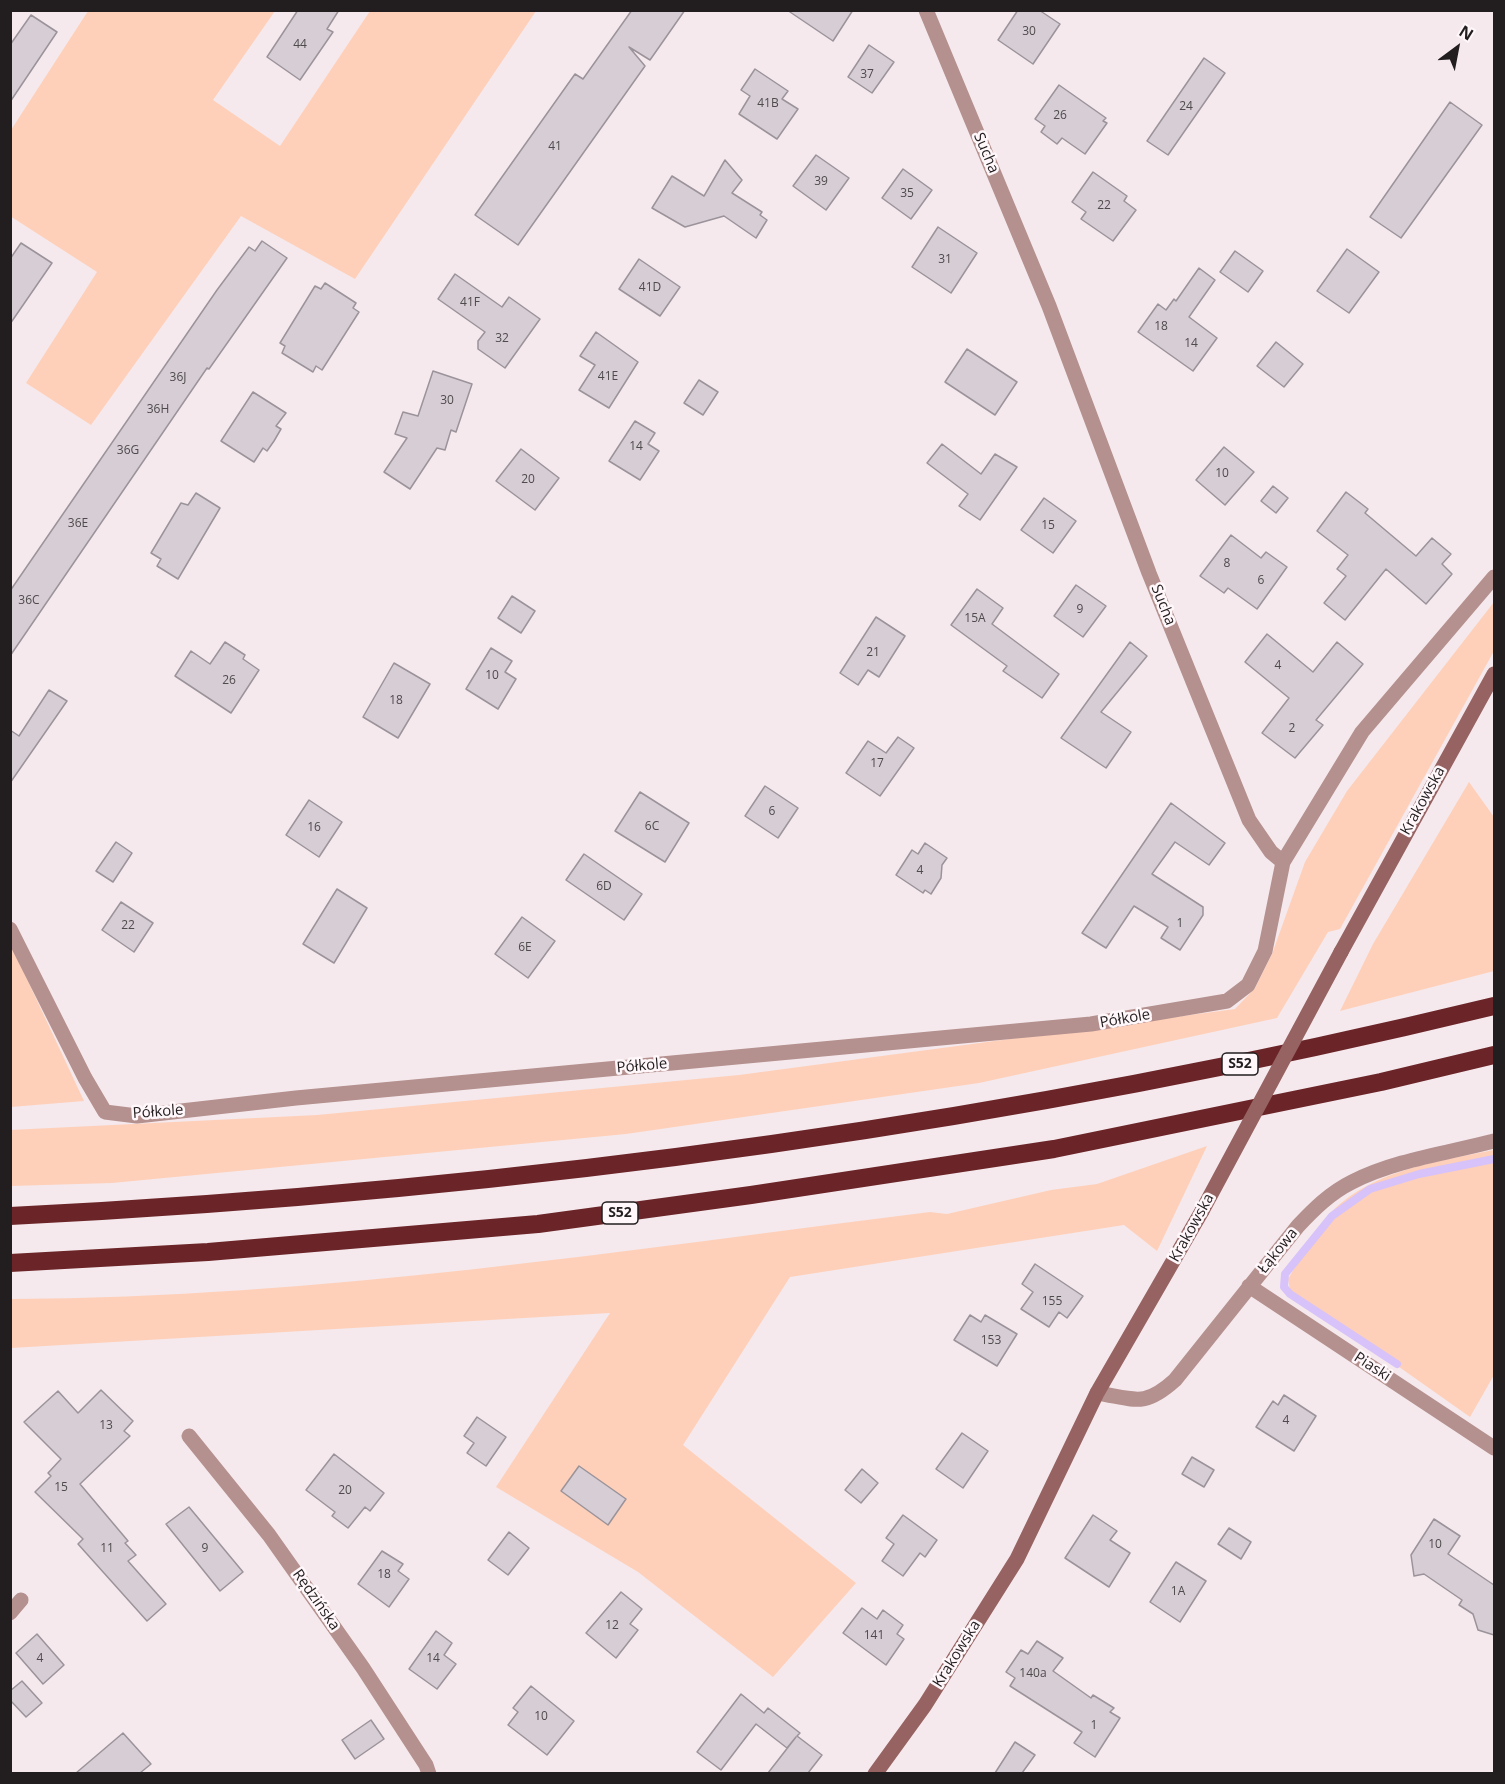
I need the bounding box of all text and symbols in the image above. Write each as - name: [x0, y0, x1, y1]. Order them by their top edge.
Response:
- north arrow: [1427, 18, 1487, 78]
- text: N: [1455, 20, 1478, 46]
- house number: 30: [1022, 25, 1036, 39]
- house number: 44: [293, 38, 307, 52]
- house number: 37: [860, 68, 874, 82]
- house number: 41B: [757, 97, 779, 111]
- house number: 24: [1179, 100, 1193, 114]
- house number: 26: [1053, 109, 1067, 123]
- street label: Sucha: [969, 130, 1003, 176]
- house number: 41: [548, 140, 562, 154]
- house number: 39: [814, 175, 828, 189]
- house number: 35: [900, 187, 914, 201]
- house number: 22: [1097, 199, 1111, 213]
- house number: 31: [938, 253, 952, 267]
- house number: 41D: [639, 281, 661, 295]
- house number: 41F: [460, 296, 480, 310]
- house number: 18: [1154, 320, 1168, 334]
- house number: 32: [495, 332, 509, 346]
- house number: 14: [1184, 337, 1198, 351]
- house number: 41E: [598, 370, 618, 384]
- house number: 36J: [170, 371, 186, 385]
- house number: 30: [440, 394, 454, 408]
- house number: 36H: [147, 403, 169, 417]
- house number: 14: [629, 440, 643, 454]
- house number: 36G: [117, 444, 139, 458]
- house number: 10: [1215, 467, 1229, 481]
- house number: 20: [521, 473, 535, 487]
- house number: 36E: [68, 517, 88, 531]
- house number: 15: [1041, 519, 1055, 533]
- house number: 8: [1224, 557, 1230, 571]
- house number: 6: [1258, 574, 1264, 588]
- street label: Sucha: [1147, 582, 1179, 628]
- house number: 36C: [18, 594, 40, 608]
- house number: 9: [1077, 603, 1083, 617]
- house number: 15A: [964, 612, 986, 626]
- house number: 21: [866, 646, 880, 660]
- house number: 4: [1275, 659, 1281, 673]
- house number: 10: [485, 669, 499, 683]
- house number: 26: [222, 674, 236, 688]
- house number: 18: [389, 694, 403, 708]
- house number: 2: [1289, 722, 1295, 736]
- house number: 17: [870, 757, 884, 771]
- street label: Krakowska: [1397, 764, 1449, 838]
- house number: 6: [769, 805, 775, 819]
- house number: 6C: [645, 820, 659, 834]
- house number: 16: [307, 821, 321, 835]
- house number: 4: [917, 864, 923, 878]
- house number: 6D: [596, 880, 612, 894]
- house number: 1: [1177, 917, 1183, 931]
- house number: 22: [121, 919, 135, 933]
- house number: 6E: [518, 941, 532, 955]
- street label: Półkole: [1098, 1006, 1152, 1032]
- road number: S52: [1222, 1053, 1258, 1075]
- street label: Półkole: [616, 1055, 668, 1077]
- street label: Półkole: [132, 1101, 184, 1123]
- street label: Krakowska: [1166, 1191, 1218, 1265]
- road number: S52: [602, 1202, 638, 1224]
- street label: Łąkowa: [1254, 1225, 1302, 1277]
- house number: 155: [1042, 1295, 1062, 1309]
- house number: 153: [981, 1334, 1001, 1348]
- street label: Piaski: [1350, 1349, 1394, 1385]
- house number: 4: [1283, 1414, 1289, 1428]
- house number: 13: [99, 1419, 113, 1433]
- house number: 15: [54, 1481, 68, 1495]
- house number: 20: [338, 1484, 352, 1498]
- house number: 10: [1428, 1538, 1442, 1552]
- house number: 11: [100, 1542, 114, 1556]
- house number: 9: [202, 1542, 208, 1556]
- street label: Rędzińska: [288, 1566, 344, 1634]
- house number: 18: [377, 1568, 391, 1582]
- house number: 1A: [1171, 1585, 1185, 1599]
- street label: Krakowska: [929, 1617, 985, 1691]
- house number: 12: [605, 1619, 619, 1633]
- house number: 141: [864, 1629, 884, 1643]
- house number: 4: [37, 1652, 43, 1666]
- house number: 14: [426, 1652, 440, 1666]
- house number: 140a: [1019, 1667, 1047, 1681]
- house number: 10: [534, 1710, 548, 1724]
- house number: 1: [1091, 1719, 1097, 1733]

